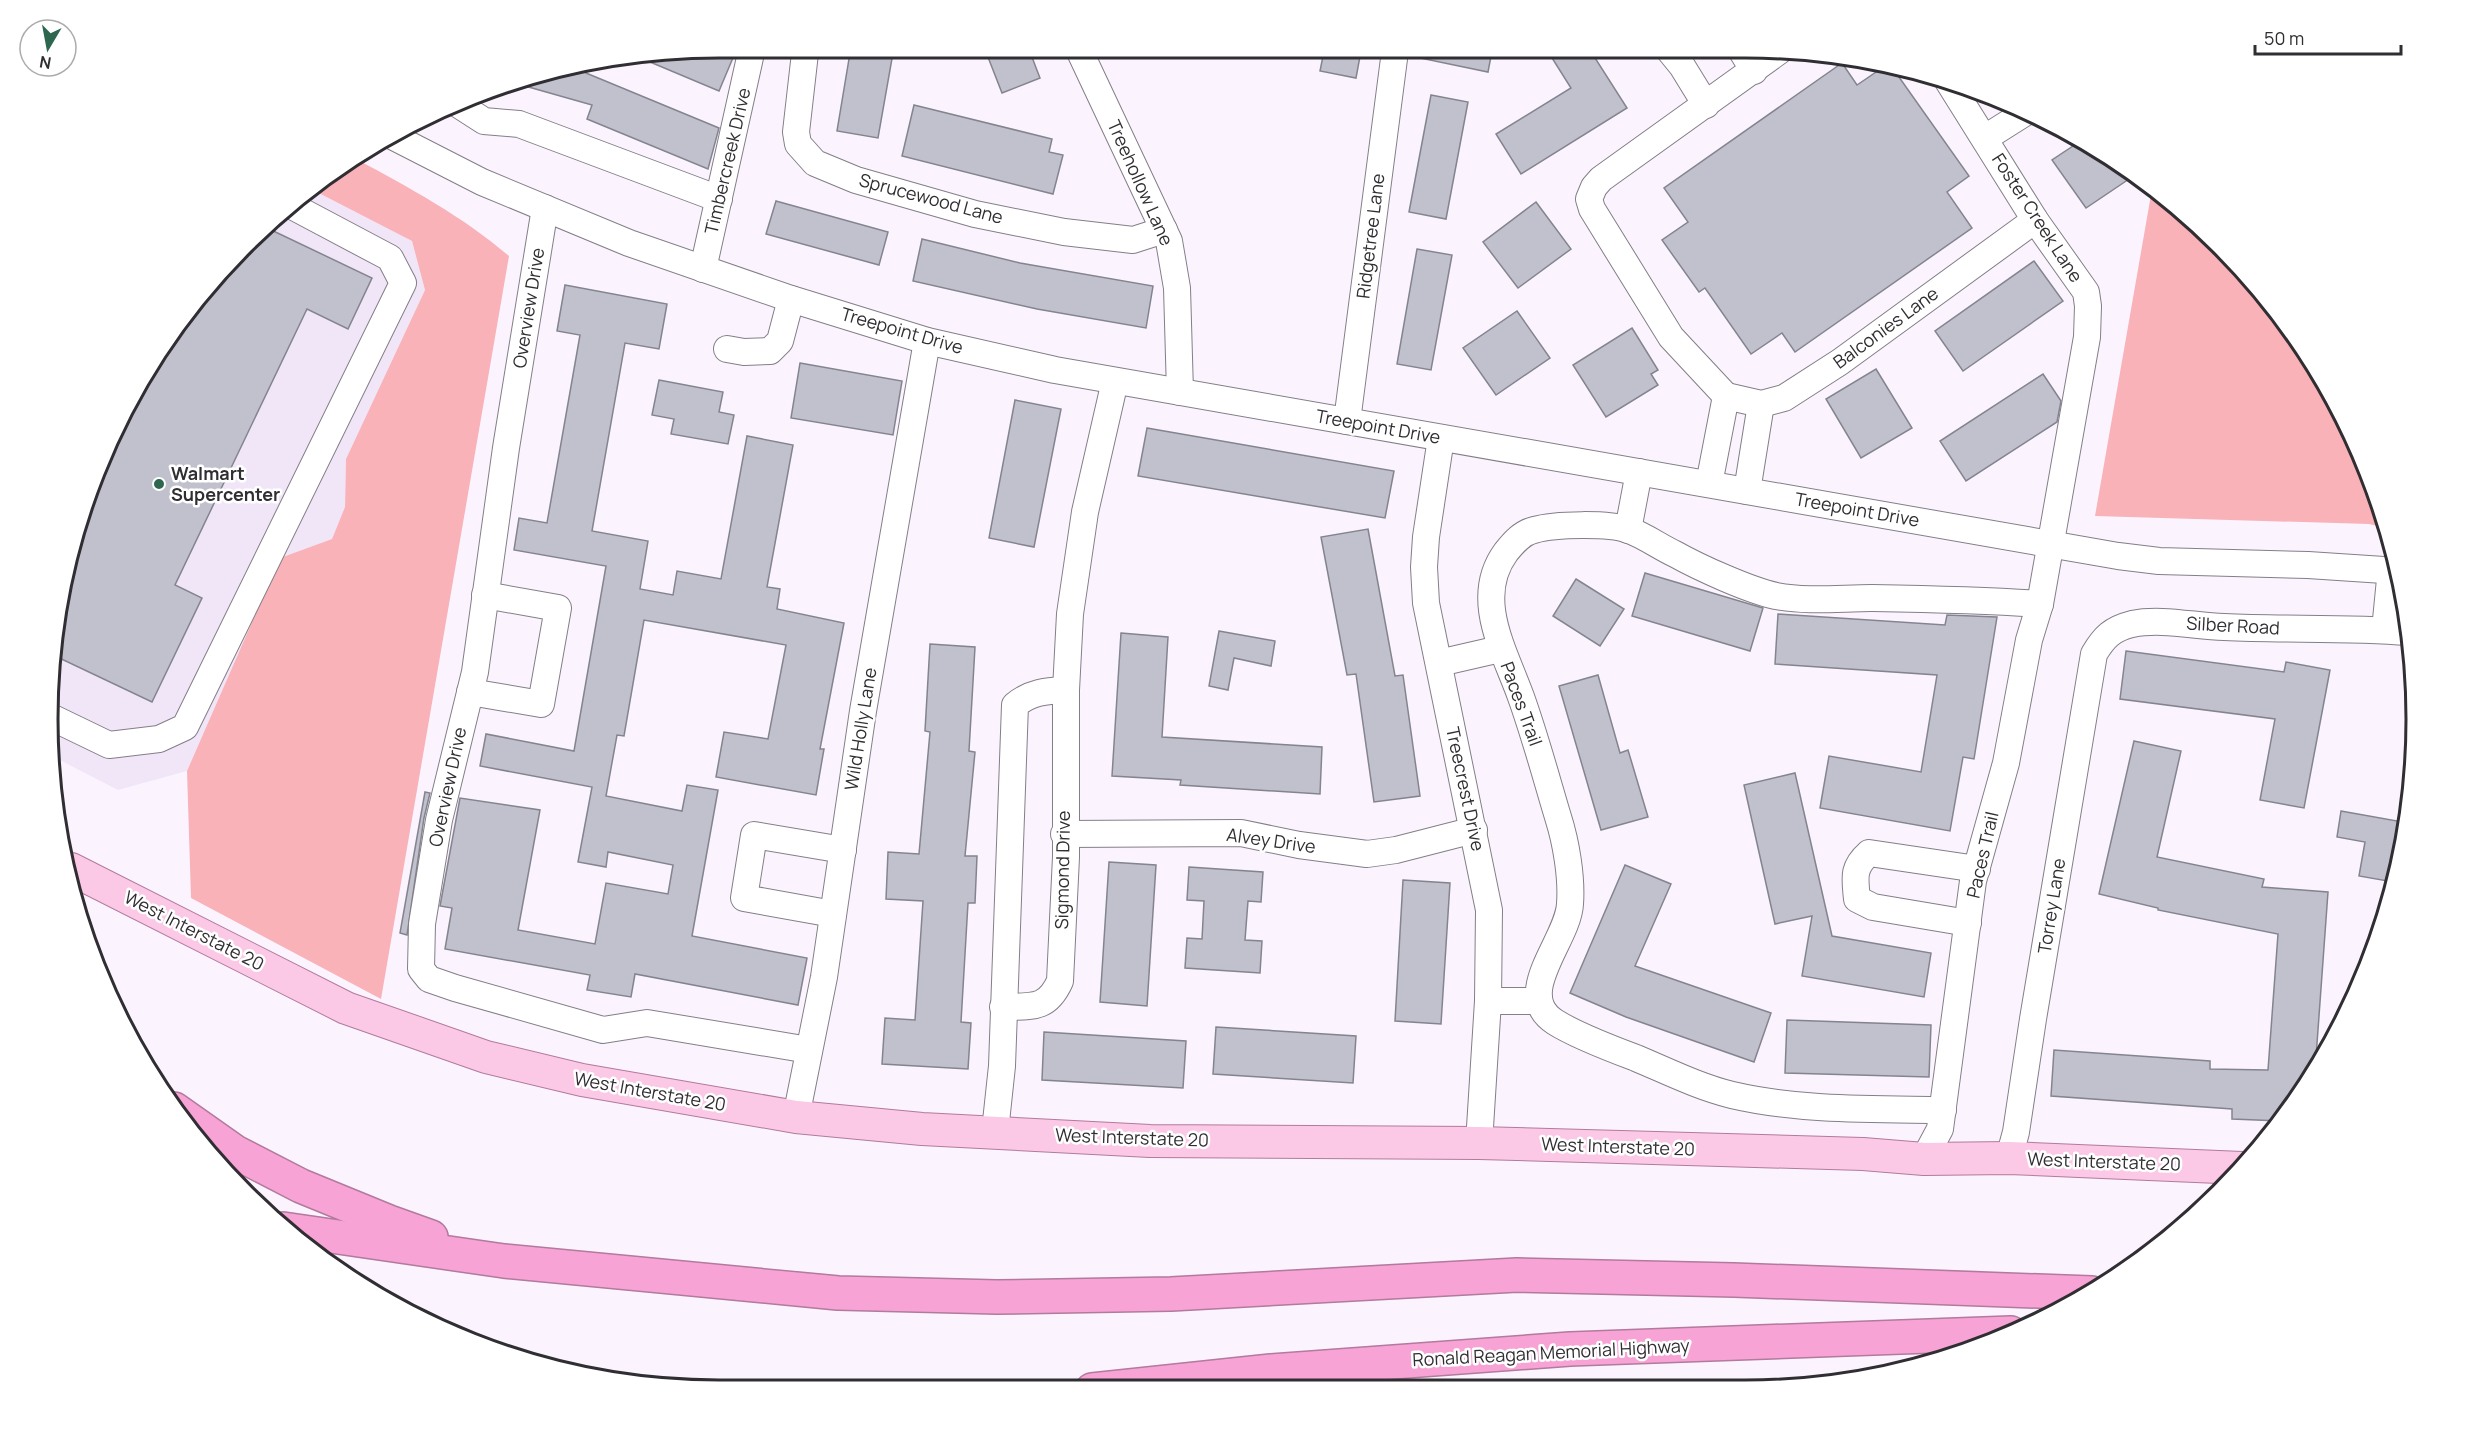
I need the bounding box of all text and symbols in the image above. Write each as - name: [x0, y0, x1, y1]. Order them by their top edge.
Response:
- north arrow: [18, 18, 78, 78]
- scale bar: [2255, 18, 2400, 56]
- text: 50 m: [2264, 26, 2304, 50]
- text: N: [38, 51, 53, 75]
- street label: Timbercreek Drive: [699, 85, 756, 236]
- street label: Treehollow Lane: [1102, 116, 1179, 249]
- street label: Foster Creek Lane: [1987, 148, 2089, 287]
- street label: Sprucewood Lane: [857, 167, 1006, 229]
- street label: Ridgetree Lane: [1350, 172, 1390, 300]
- street label: Overview Drive: [507, 246, 549, 370]
- street label: Balconies Lane: [1828, 281, 1943, 373]
- street label: Treepoint Drive: [838, 301, 966, 359]
- street label: Treepoint Drive: [1314, 403, 1442, 449]
- place label: Walmart Supercenter: [171, 461, 280, 506]
- marker: Walmart Supercenter: [152, 477, 166, 491]
- street label: Treepoint Drive: [1793, 486, 1921, 532]
- street label: Silber Road: [2186, 611, 2280, 639]
- street label: Paces Trail: [1496, 658, 1548, 749]
- street label: Wild Holly Lane: [838, 666, 882, 792]
- street label: Overview Drive: [423, 725, 471, 849]
- street label: Treecrest Drive: [1441, 725, 1491, 853]
- street label: Paces Trail: [1960, 809, 2004, 900]
- street label: Sigmond Drive: [1049, 810, 1075, 930]
- street label: Alvey Drive: [1225, 822, 1317, 858]
- street label: Torrey Lane: [2032, 856, 2070, 955]
- street label: West Interstate 20: [120, 885, 268, 976]
- street label: West Interstate 20: [572, 1066, 728, 1116]
- street label: West Interstate 20: [1055, 1122, 1209, 1152]
- street label: West Interstate 20: [1541, 1131, 1695, 1161]
- street label: West Interstate 20: [2027, 1146, 2181, 1176]
- street label: Ronald Reagan Memorial Highway: [1412, 1333, 1691, 1371]

